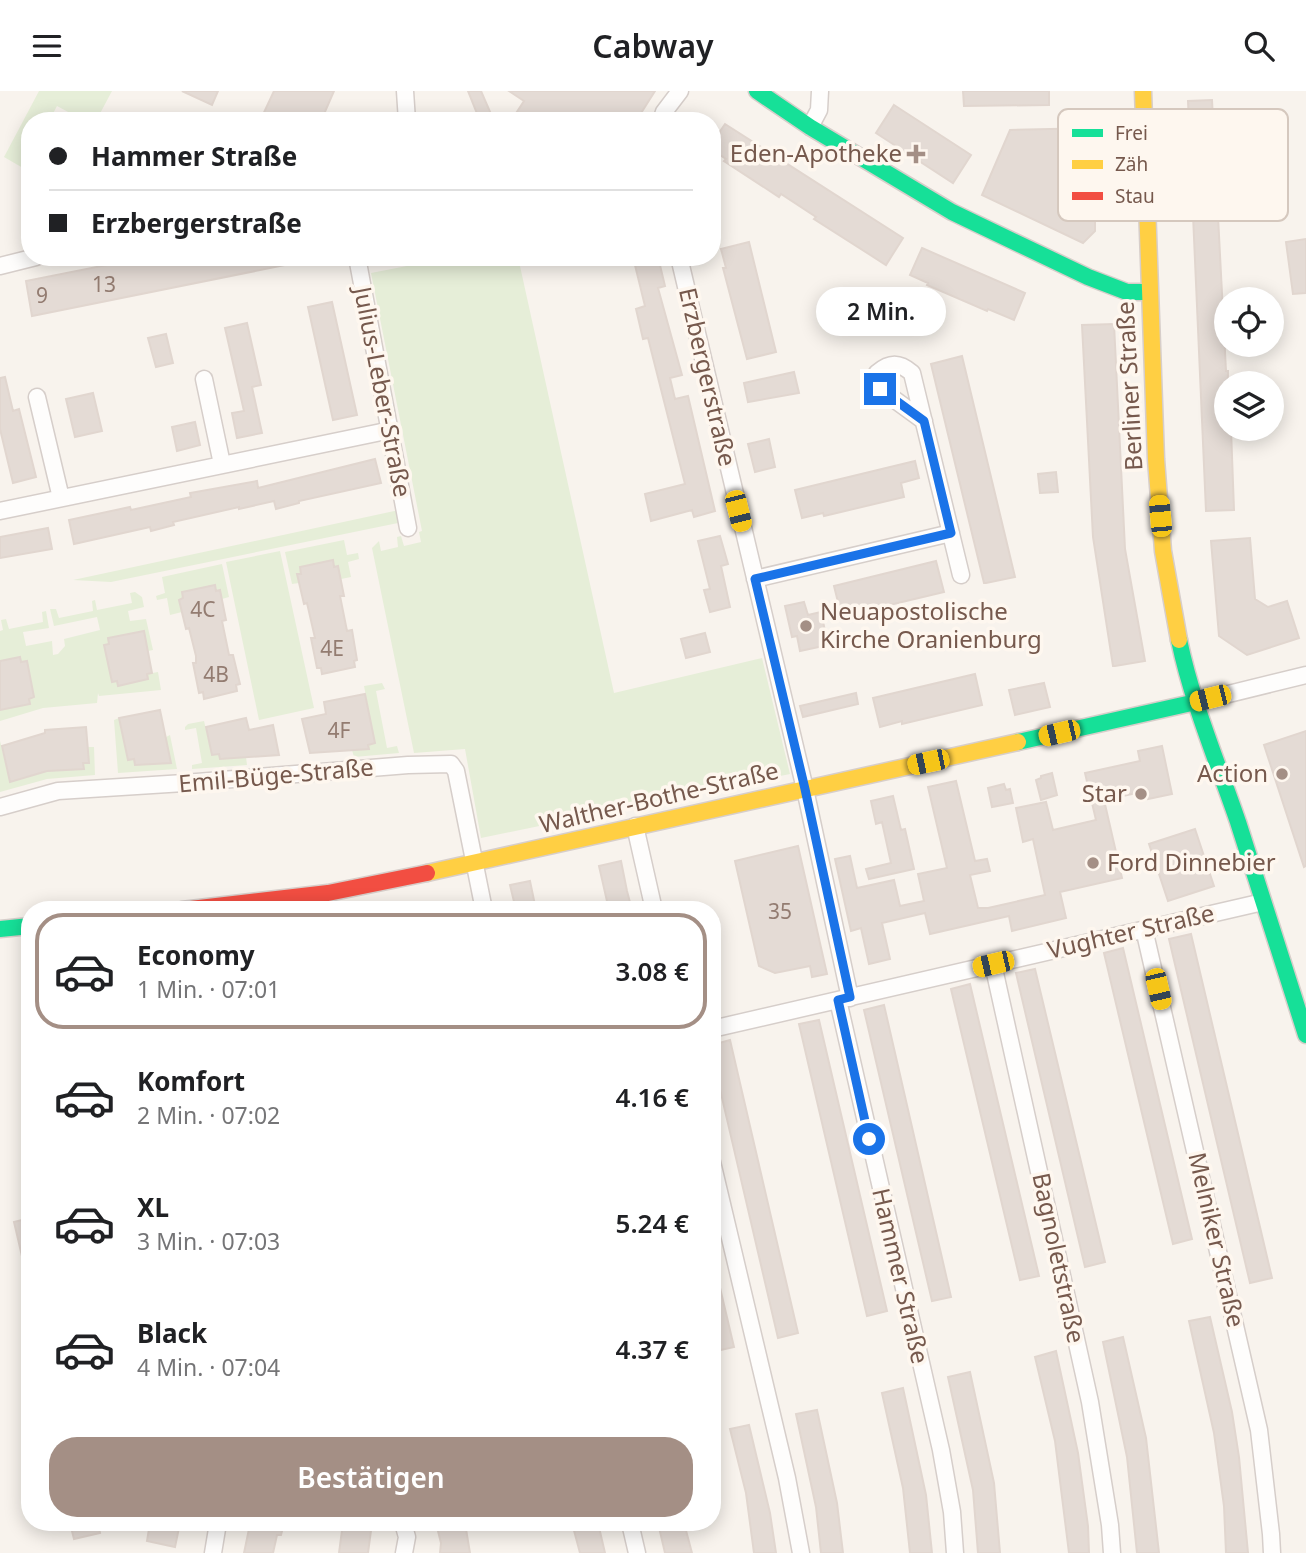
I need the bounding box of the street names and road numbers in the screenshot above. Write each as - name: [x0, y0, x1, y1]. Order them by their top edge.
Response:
- street label: Julius-Leber-Straße: [347, 282, 420, 500]
- street label: Erzbergerstraße: [672, 284, 745, 469]
- street label: Berliner Straße: [1108, 301, 1149, 472]
- street label: Emil-Büge-Straße: [177, 750, 375, 799]
- street label: Walther-Bothe-Straße: [536, 753, 781, 840]
- street label: Vughter Straße: [1044, 895, 1217, 966]
- street label: Melniker Straße: [1181, 1149, 1254, 1330]
- street label: Bagnoletstraße: [1025, 1169, 1094, 1346]
- street label: Hammer Straße: [865, 1185, 938, 1367]

